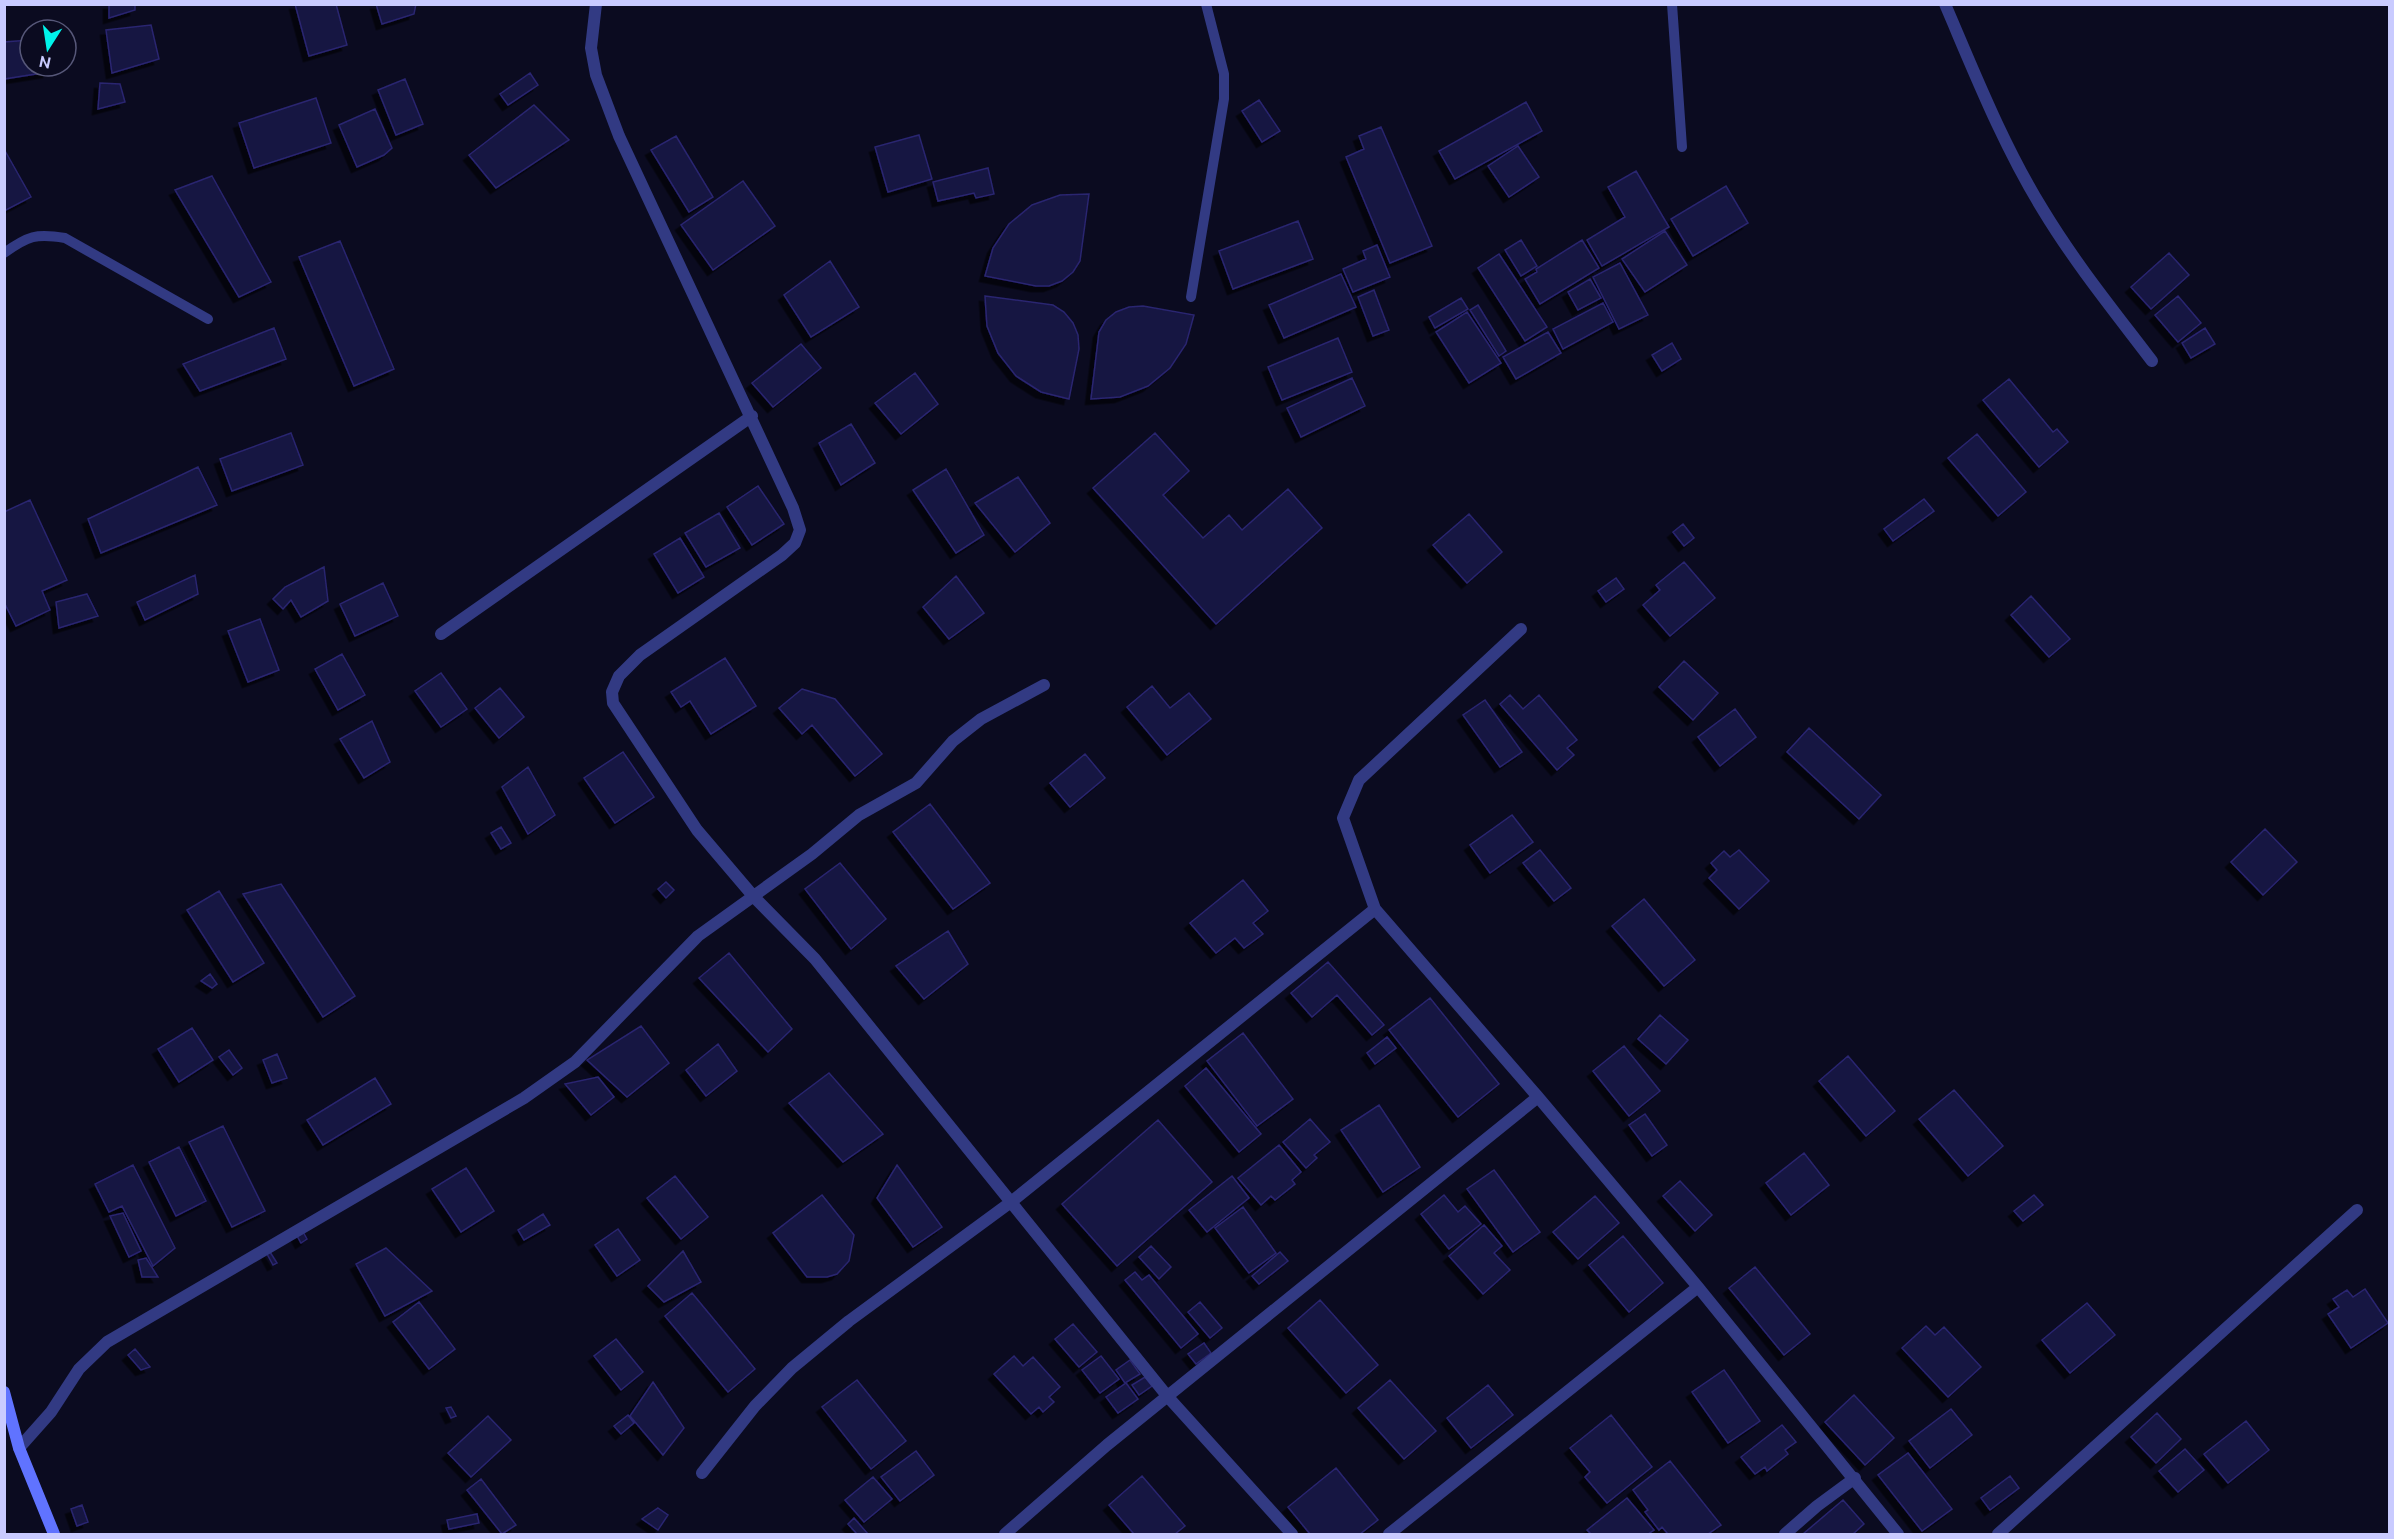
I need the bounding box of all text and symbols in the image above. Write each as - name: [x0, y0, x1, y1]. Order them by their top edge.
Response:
- north arrow: [18, 18, 78, 78]
- text: N: [37, 53, 53, 73]

